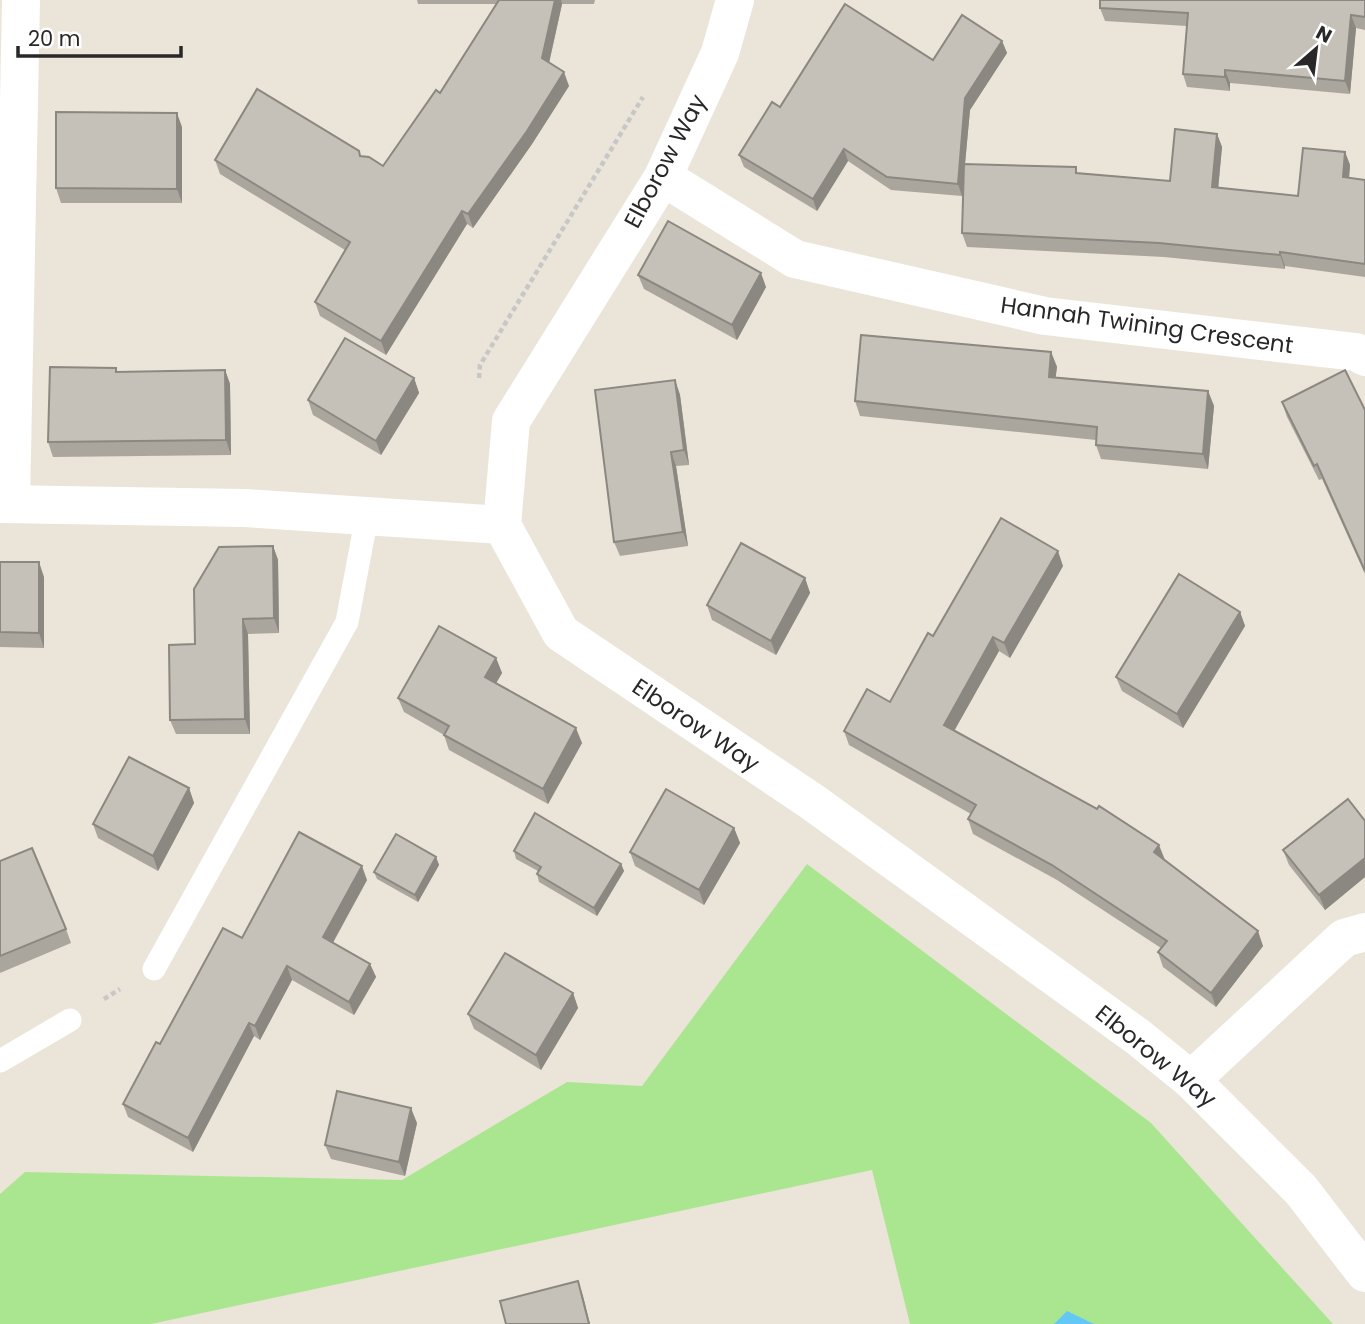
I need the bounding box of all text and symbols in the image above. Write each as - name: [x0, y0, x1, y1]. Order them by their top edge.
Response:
- scale bar: [18, 14, 180, 58]
- north arrow: [1281, 14, 1351, 84]
- text: N: [1311, 19, 1336, 50]
- text: 20 m: [28, 24, 81, 53]
- street label: Elborow Way: [616, 89, 714, 233]
- street label: Hannah Twining Crescent: [999, 289, 1295, 361]
- street label: Elborow Way: [626, 671, 766, 779]
- street label: Elborow Way: [1089, 997, 1223, 1115]

